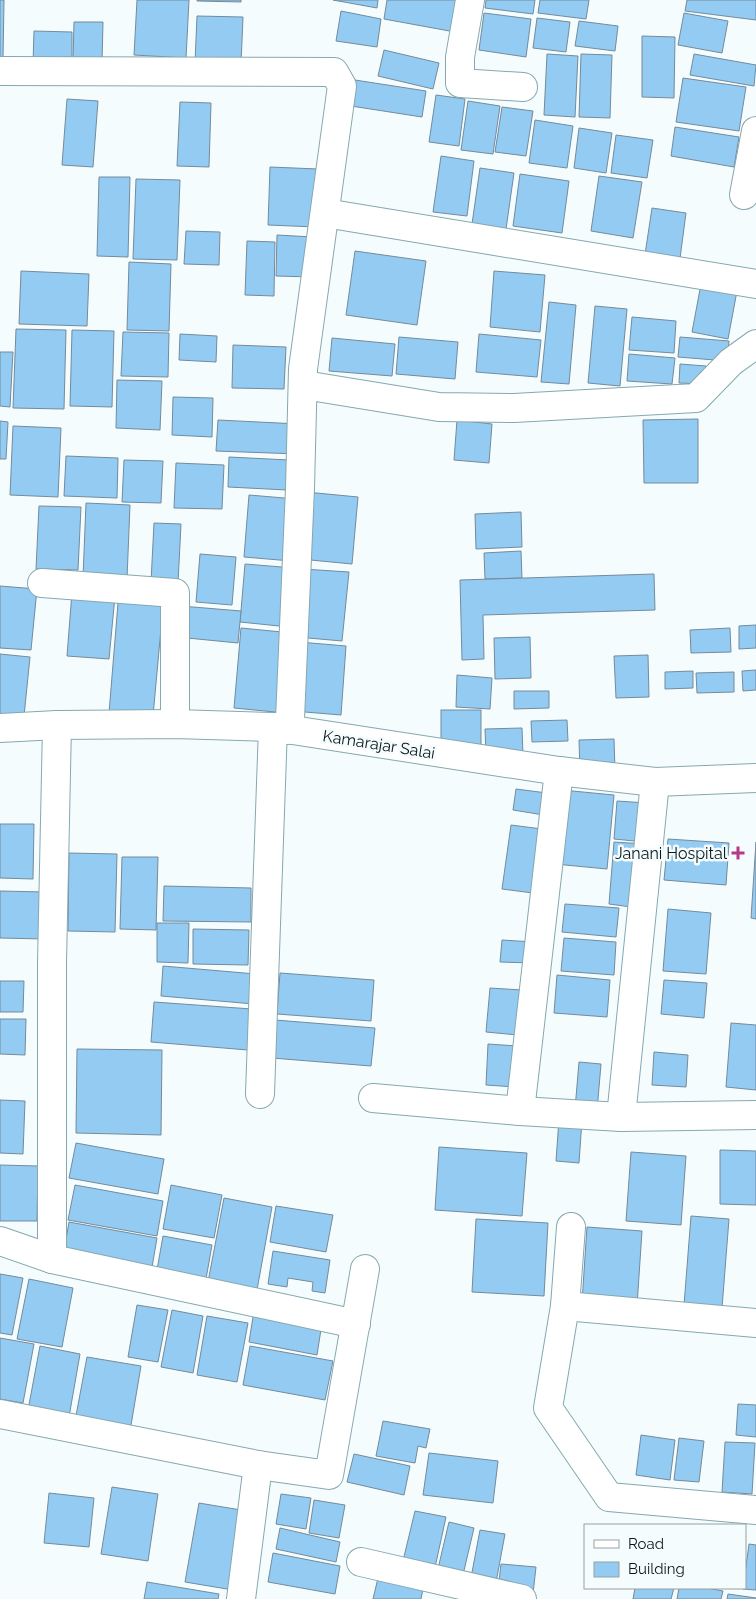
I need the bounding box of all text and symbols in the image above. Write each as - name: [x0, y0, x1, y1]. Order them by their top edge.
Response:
- street label: Kamarajar Salai: [321, 726, 436, 763]
- place label: Janani Hospital: [615, 844, 728, 863]
- marker: Janani Hospital: [731, 846, 745, 860]
- legend: [584, 1524, 746, 1589]
- text: Road: [628, 1535, 664, 1553]
- text: Building: [628, 1560, 685, 1578]

